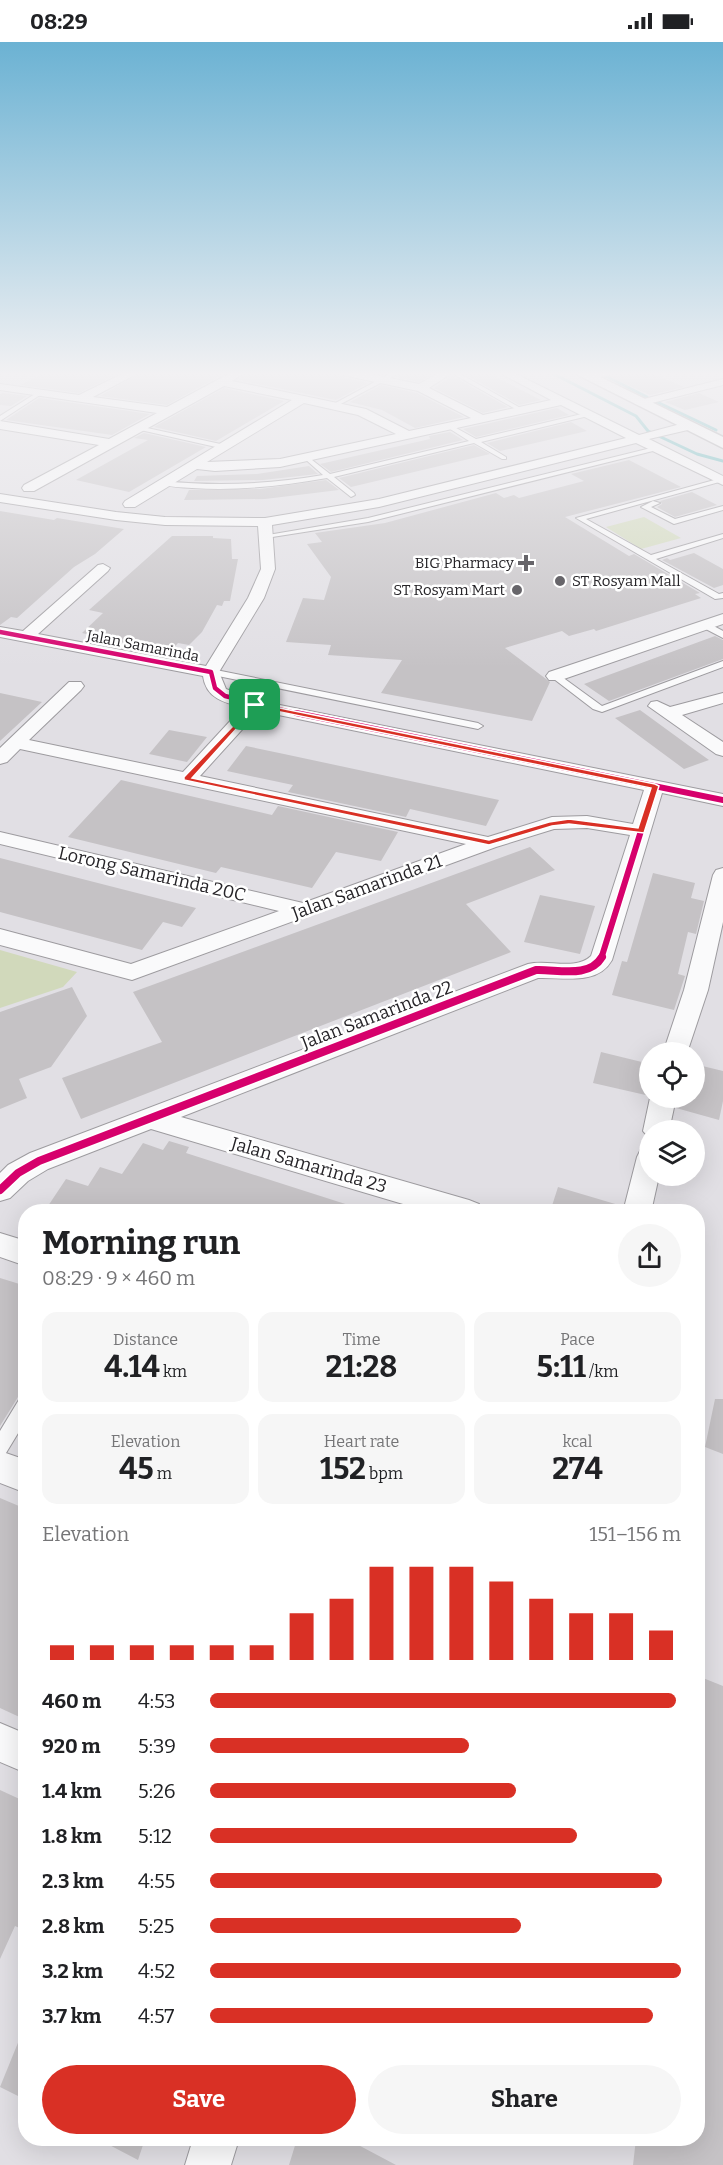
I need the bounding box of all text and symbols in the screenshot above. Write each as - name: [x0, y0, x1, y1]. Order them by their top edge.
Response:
- text: 08:29: [30, 8, 88, 35]
- place label: BIG Pharmacy: [415, 554, 514, 572]
- marker: BIG Pharmacy: [519, 556, 533, 570]
- place label: ST Rosyam Mall: [572, 572, 680, 590]
- marker: ST Rosyam Mall: [553, 574, 567, 588]
- place label: ST Rosyam Mart: [393, 581, 506, 599]
- marker: ST Rosyam Mart: [510, 583, 524, 597]
- street label: Jalan Samarinda: [84, 626, 201, 666]
- pin: [229, 679, 280, 730]
- icon: arrive: [238, 688, 271, 721]
- street label: Lorong Samarinda 20C: [56, 842, 248, 906]
- street label: Jalan Samarinda 21: [288, 849, 446, 925]
- street label: Jalan Samarinda 22: [297, 976, 456, 1054]
- map controls: [639, 1042, 705, 1186]
- button: locate: [639, 1042, 705, 1108]
- button: layers: [639, 1120, 705, 1186]
- street label: Jalan Samarinda 23: [228, 1132, 389, 1198]
- text: Morning run: [42, 1223, 240, 1263]
- button: share: [618, 1224, 681, 1287]
- text: 08:29 · 9 × 460 m: [42, 1266, 195, 1290]
- text: Distance: [113, 1330, 178, 1349]
- text: Time: [343, 1330, 380, 1349]
- text: Pace: [560, 1330, 595, 1349]
- text: 4.14: [104, 1349, 160, 1385]
- text: 21:28: [326, 1349, 397, 1385]
- text: 5:11: [537, 1349, 586, 1385]
- text: km: [160, 1362, 187, 1381]
- text: /km: [586, 1362, 618, 1381]
- text: Elevation: [111, 1432, 180, 1451]
- text: Heart rate: [324, 1432, 399, 1451]
- text: kcal: [563, 1432, 592, 1451]
- text: 45: [119, 1451, 154, 1487]
- text: 152: [320, 1451, 366, 1487]
- text: 274: [552, 1451, 603, 1487]
- text: m: [154, 1464, 172, 1483]
- text: bpm: [366, 1464, 403, 1483]
- text: Elevation: [42, 1522, 129, 1546]
- text: 151–156 m: [589, 1522, 681, 1546]
- text: 460 m: [42, 1689, 101, 1713]
- text: 4:53: [138, 1689, 176, 1713]
- text: 920 m: [42, 1734, 100, 1758]
- text: 5:39: [138, 1734, 176, 1758]
- text: 1.4 km: [42, 1779, 102, 1803]
- text: 5:26: [138, 1779, 176, 1803]
- text: 1.8 km: [42, 1824, 102, 1848]
- text: 5:12: [138, 1824, 172, 1848]
- text: 2.3 km: [42, 1869, 104, 1893]
- text: 4:55: [138, 1869, 175, 1893]
- text: 2.8 km: [42, 1914, 104, 1938]
- text: 5:25: [138, 1914, 174, 1938]
- text: 3.2 km: [42, 1959, 103, 1983]
- text: 4:52: [138, 1959, 175, 1983]
- text: 3.7 km: [42, 2004, 101, 2028]
- text: 4:57: [138, 2004, 174, 2028]
- button: Save: [42, 2065, 356, 2134]
- button: Share: [368, 2065, 681, 2134]

